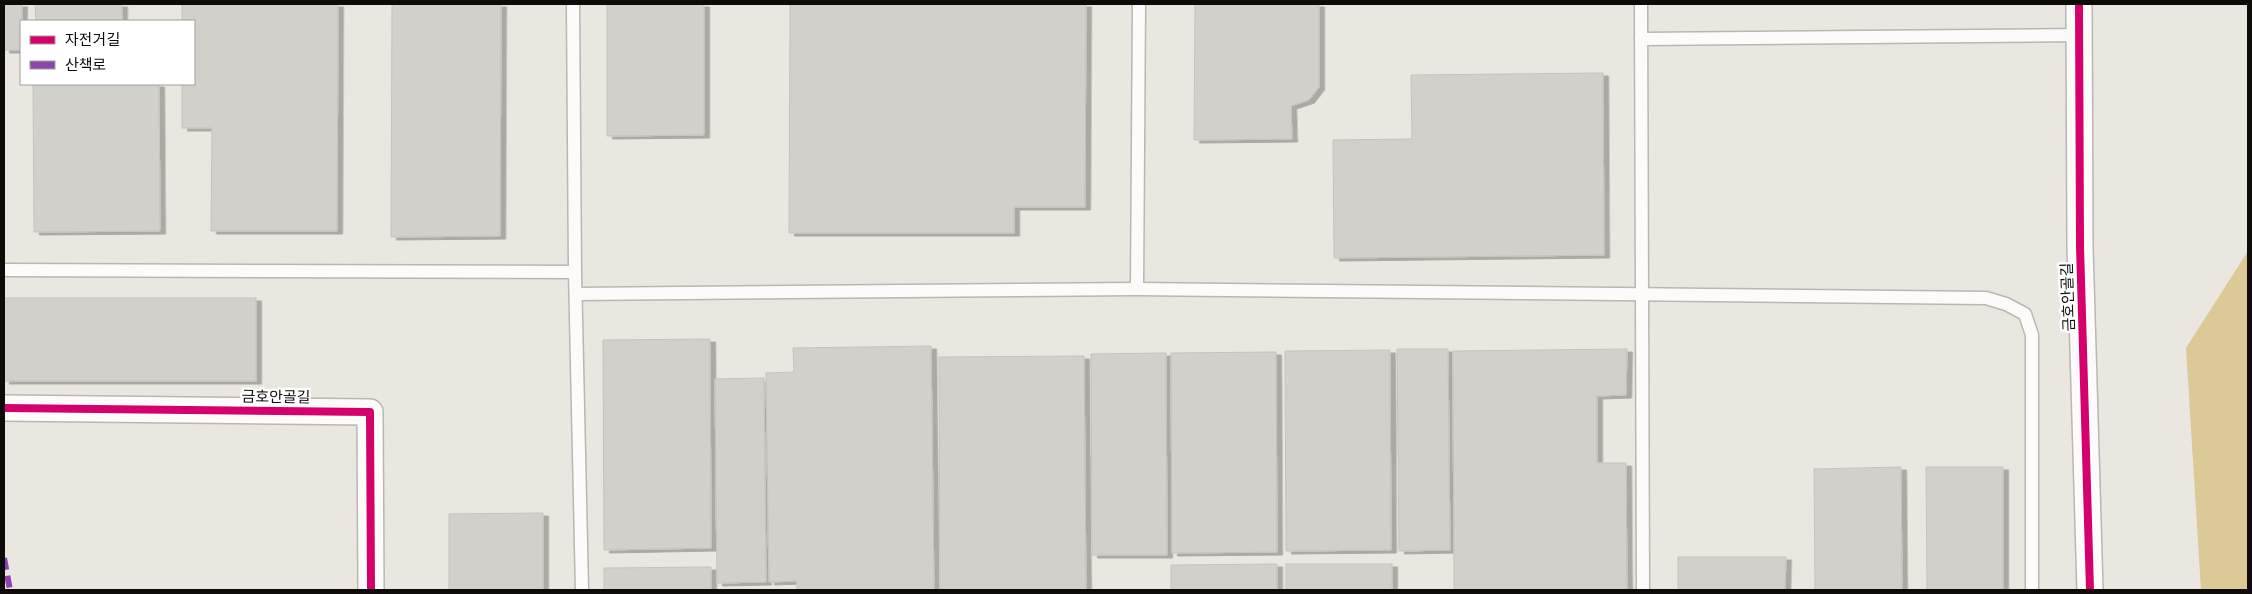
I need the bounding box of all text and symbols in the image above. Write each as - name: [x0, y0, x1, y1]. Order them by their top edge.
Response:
- legend: [20, 20, 195, 85]
- text: 자전거길: [65, 31, 120, 49]
- text: 산책로: [65, 56, 106, 74]
- street label: 금호안골길: [2058, 262, 2078, 332]
- street label: 금호안골길: [241, 387, 311, 407]

